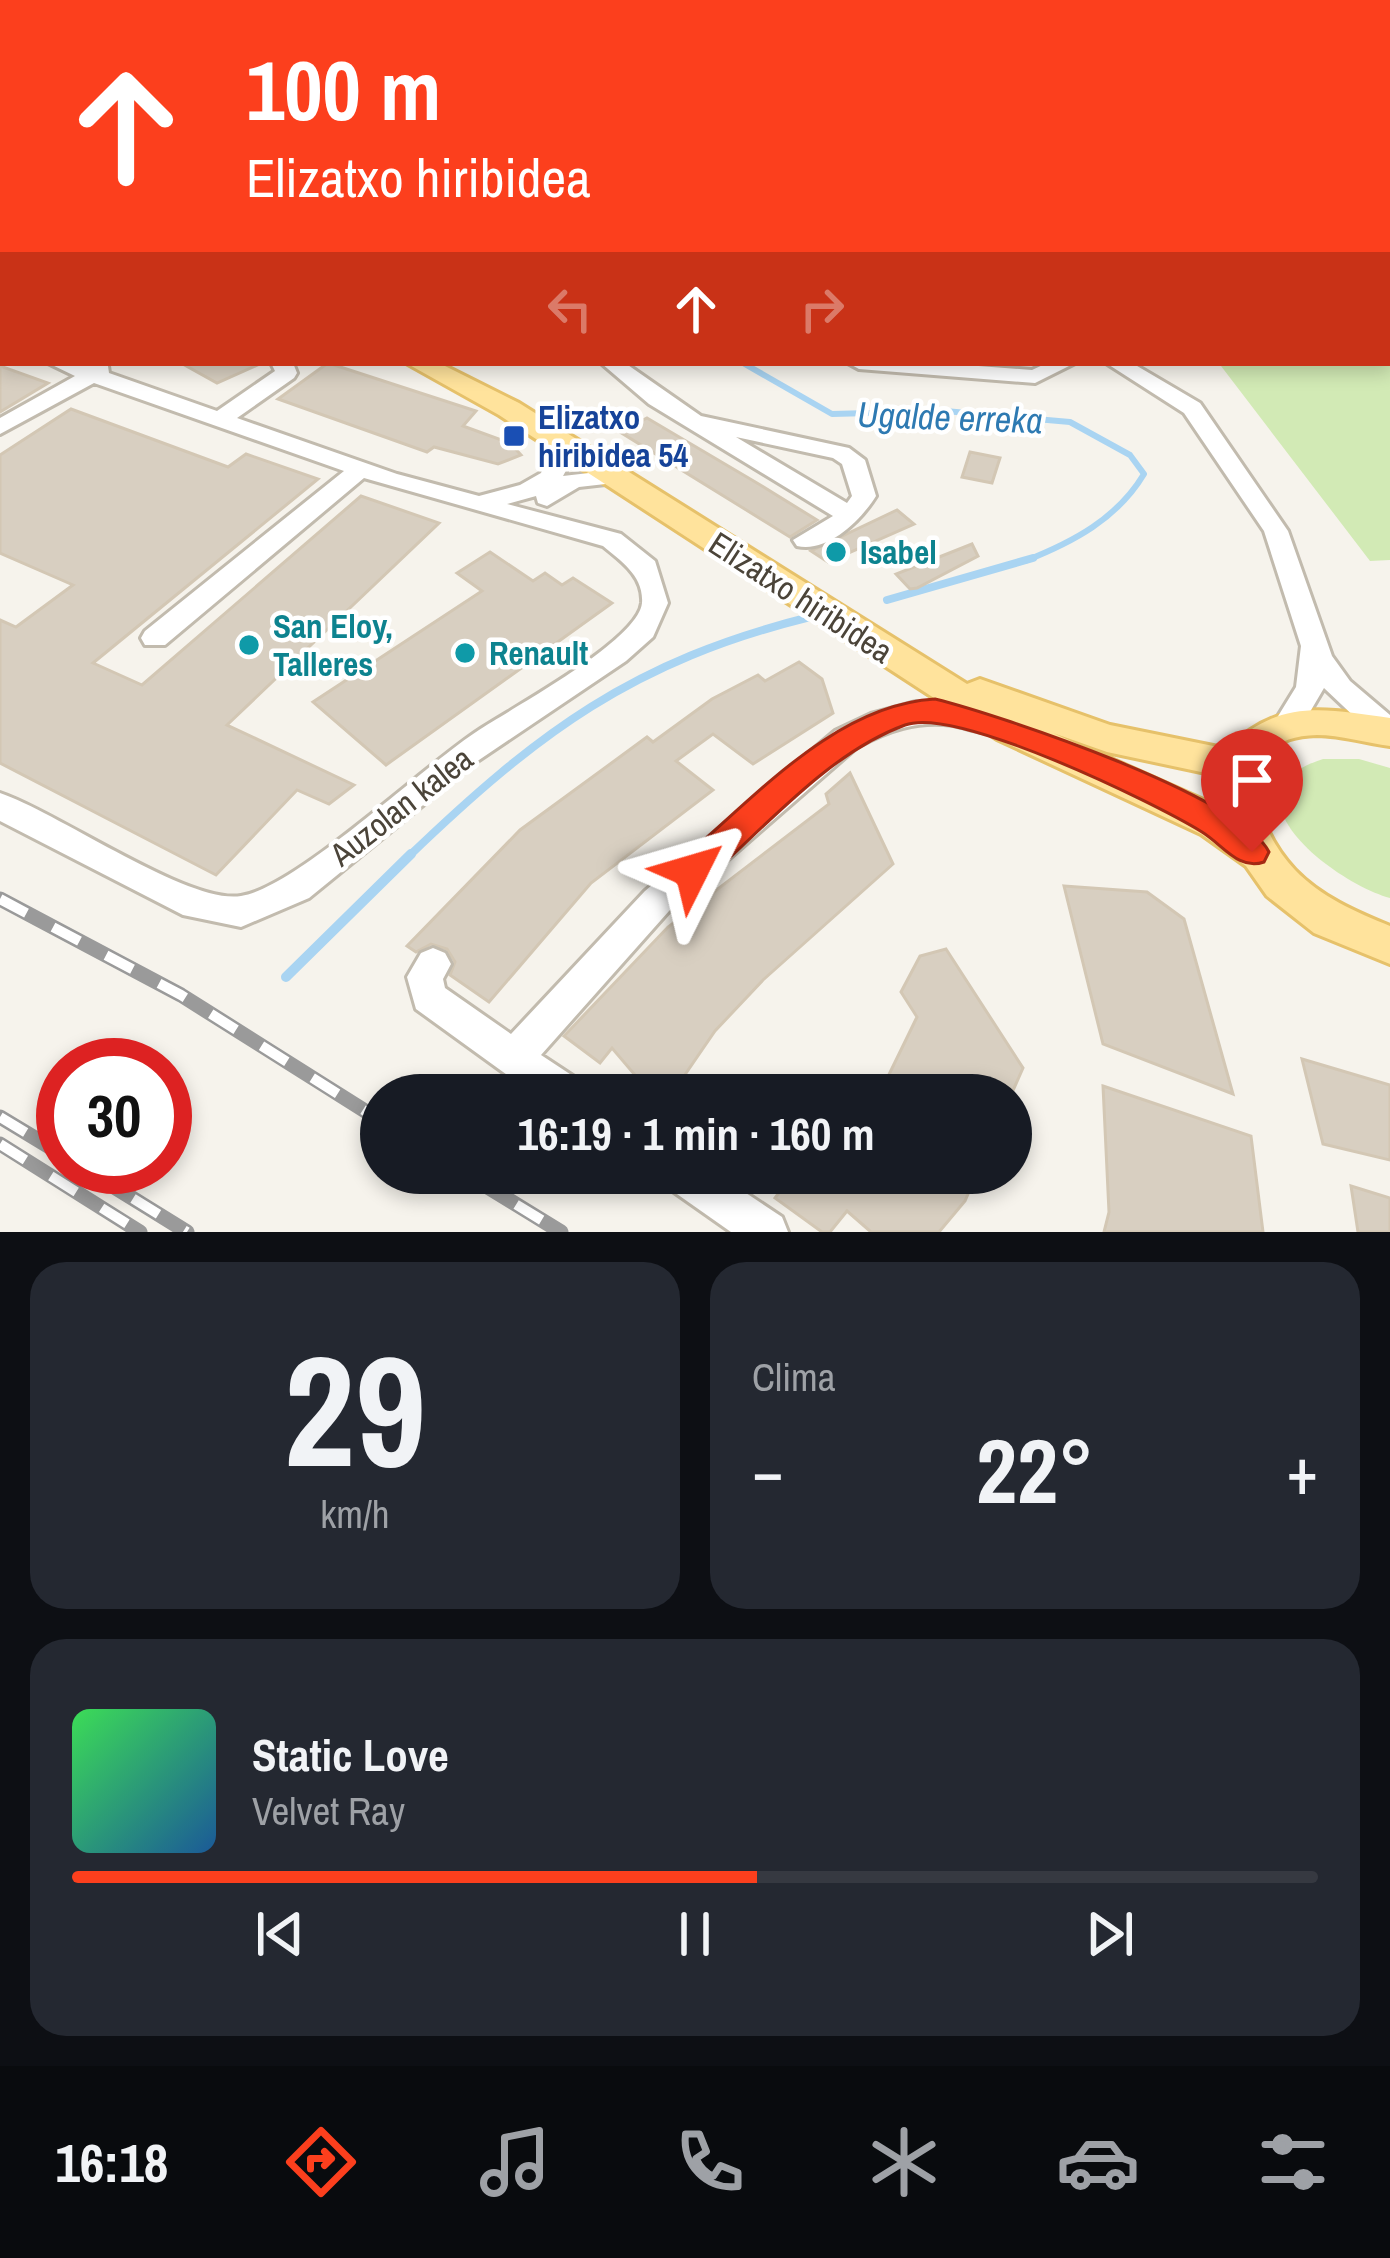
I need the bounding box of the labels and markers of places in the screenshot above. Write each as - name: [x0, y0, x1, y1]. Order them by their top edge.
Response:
- place label: Elizatxo hiribidea 54: [538, 395, 688, 477]
- marker: Elizatxo hiribidea 54: [501, 423, 527, 449]
- place label: Isabel: [860, 530, 937, 574]
- marker: Isabel: [823, 539, 849, 565]
- place label: San Eloy, Talleres: [273, 604, 393, 686]
- place label: Renault: [489, 631, 588, 675]
- marker: San Eloy, Talleres: [236, 632, 262, 658]
- marker: Renault: [452, 640, 478, 666]
- pin: [1201, 729, 1303, 852]

